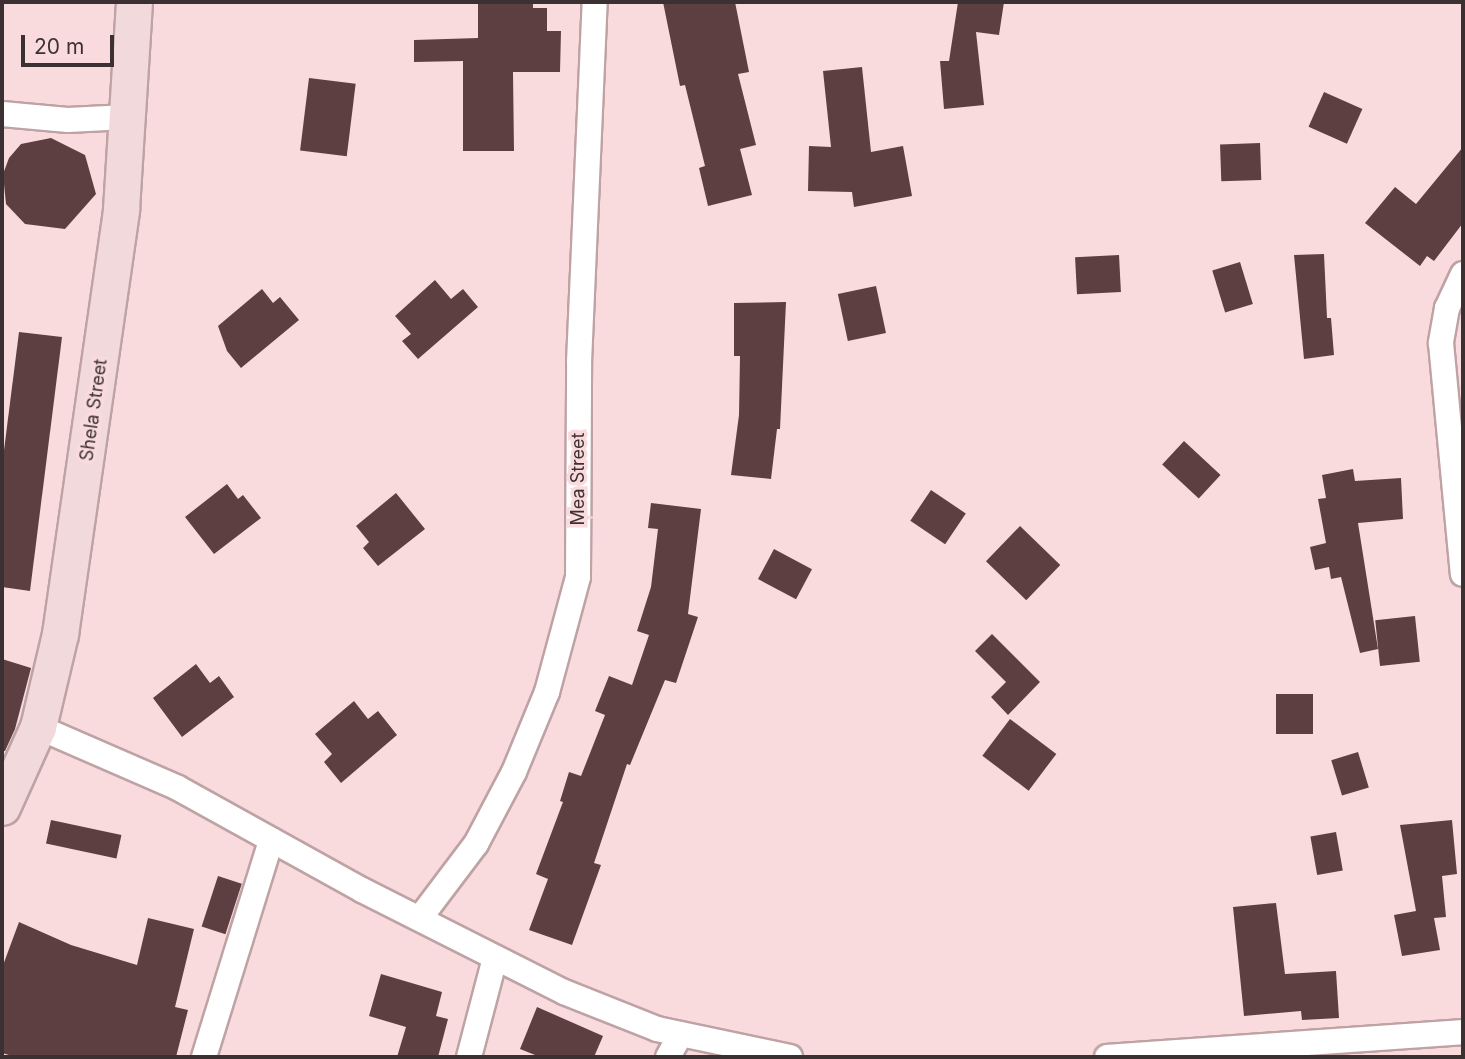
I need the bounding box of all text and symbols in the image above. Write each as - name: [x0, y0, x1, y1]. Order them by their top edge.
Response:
- scale bar: [24, 21, 117, 65]
- text: 20 m: [34, 34, 84, 59]
- street label: Shela Street: [76, 357, 112, 463]
- street label: Mea Street: [567, 433, 589, 525]

